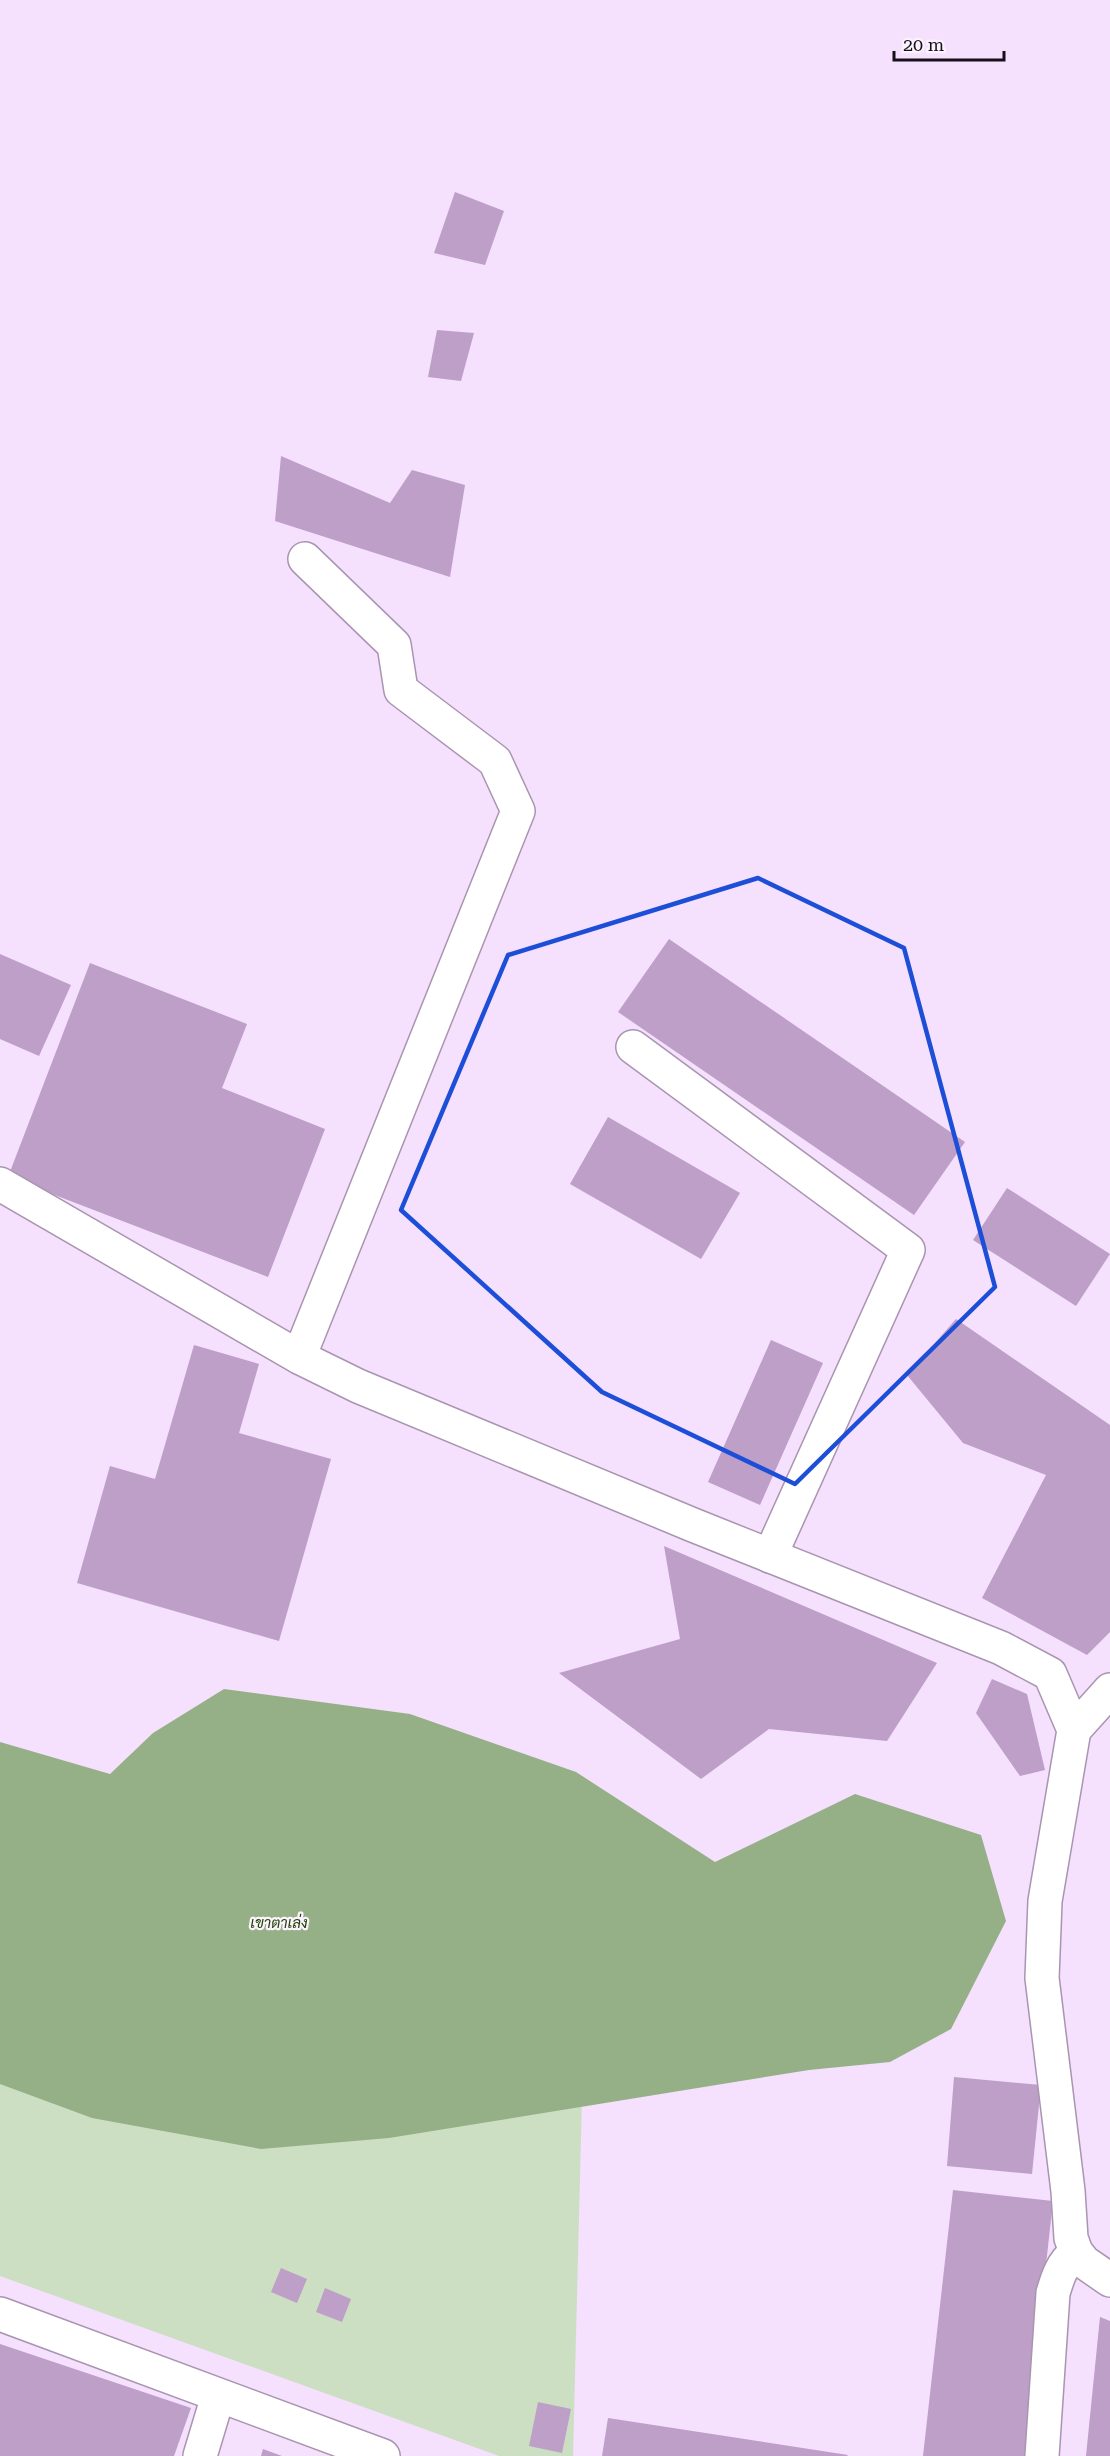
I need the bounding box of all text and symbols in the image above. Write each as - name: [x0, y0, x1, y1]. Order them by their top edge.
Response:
- scale bar: [894, 24, 1004, 62]
- text: 20 m: [903, 34, 944, 55]
- park label: เขาตาเล่ง: [250, 1913, 308, 1932]

